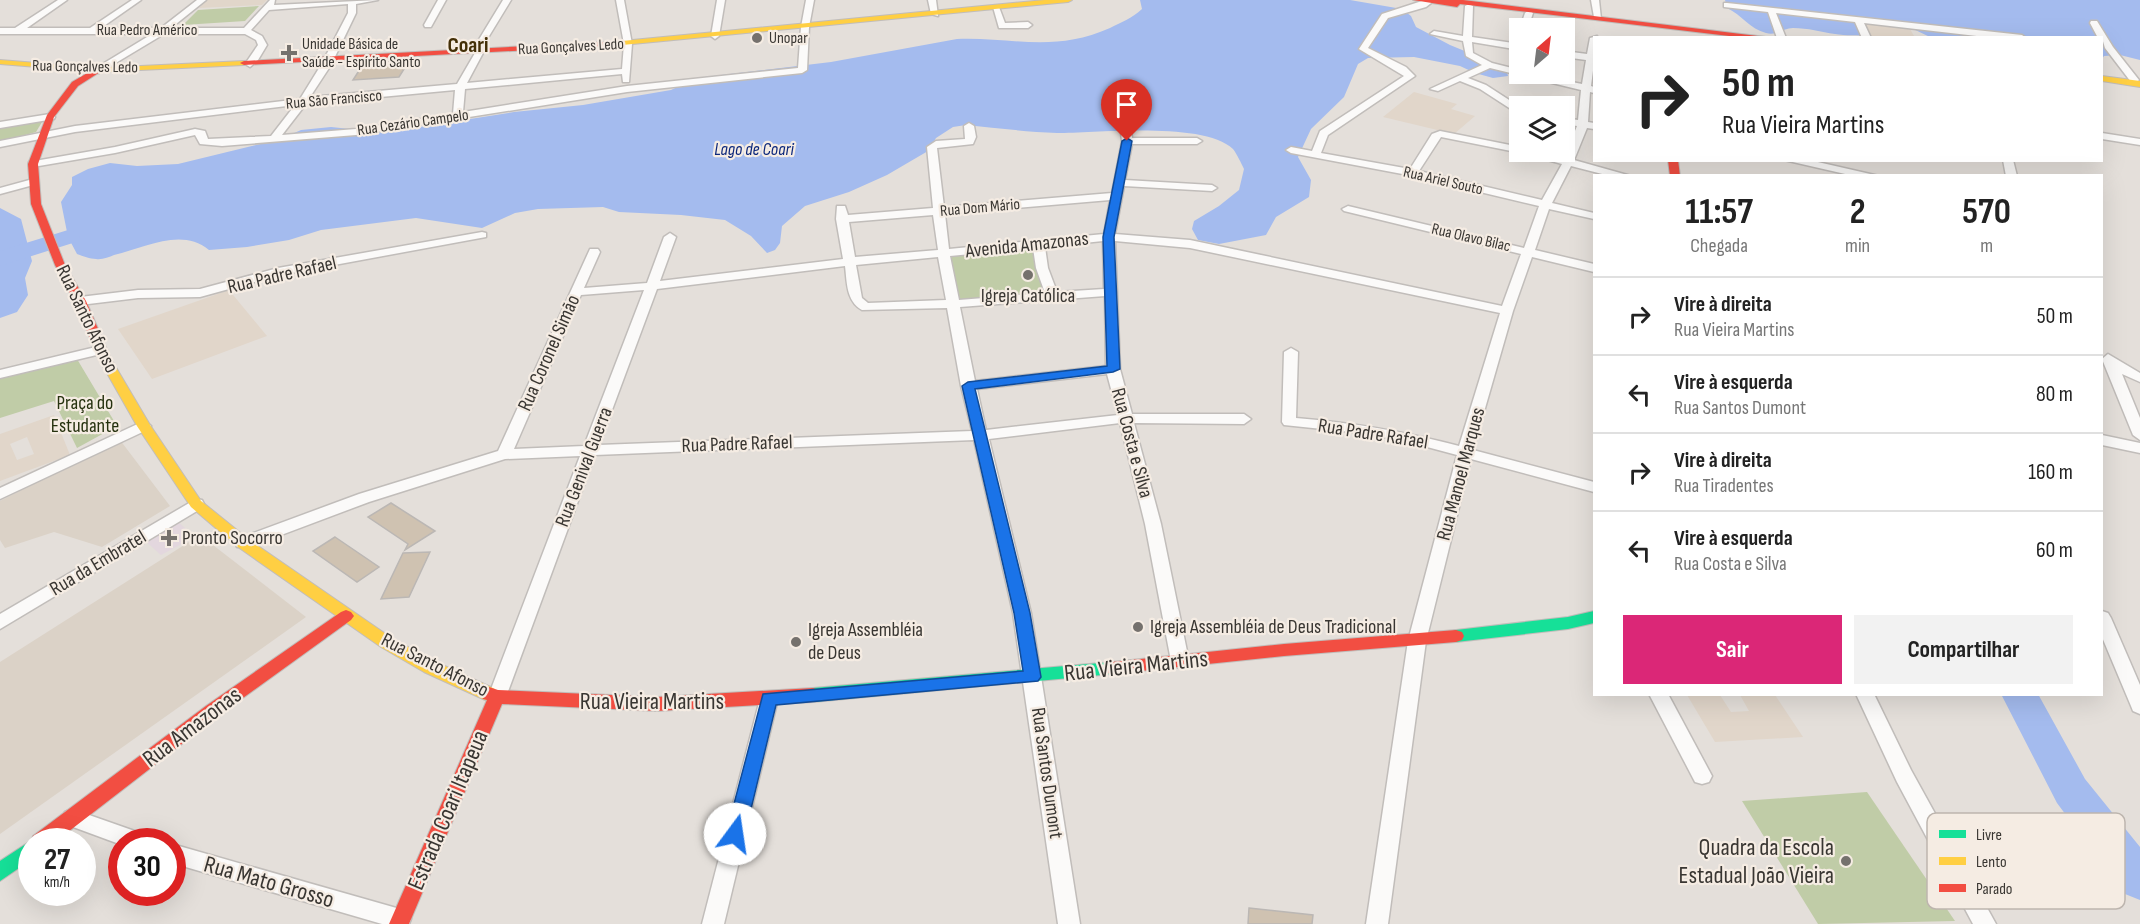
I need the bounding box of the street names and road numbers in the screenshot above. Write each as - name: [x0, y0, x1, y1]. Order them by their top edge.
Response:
- street label: Rua Pedro Américo: [97, 21, 197, 40]
- street label: Rua Gonçalves Ledo: [518, 35, 624, 59]
- street label: Rua Gonçalves Ledo: [32, 57, 138, 77]
- street label: Rua São Francisco: [285, 86, 383, 114]
- street label: Rua Cezário Campelo: [356, 106, 470, 140]
- street label: Rua Ariel Souto: [1401, 163, 1485, 199]
- street label: Rua Dom Mário: [939, 195, 1021, 221]
- street label: Rua Olavo Bilac: [1430, 220, 1512, 256]
- street label: Avenida Amazonas: [963, 227, 1090, 263]
- street label: Rua Padre Rafael: [225, 251, 339, 299]
- street label: Rua Santo Afonso: [51, 261, 123, 377]
- street label: Rua Coronel Simão: [513, 291, 585, 415]
- street label: Rua Costa e Silva: [1106, 385, 1158, 501]
- street label: Rua Genival Guerra: [550, 404, 618, 530]
- street label: Rua Manoel Marques: [1432, 405, 1490, 543]
- street label: Rua Padre Rafael: [1316, 413, 1430, 455]
- street label: Rua Padre Rafael: [681, 430, 793, 458]
- street label: Rua da Embratel: [46, 525, 150, 601]
- street label: Rua Santo Afonso: [377, 628, 493, 702]
- street label: Rua Vieira Martins: [1063, 644, 1209, 688]
- street label: Rua Amazonas: [137, 681, 247, 773]
- street label: Rua Vieira Martins: [580, 687, 724, 716]
- street label: Rua Santos Dumont: [1026, 706, 1068, 840]
- street label: Estrada Coari Itapeua: [401, 726, 495, 894]
- street label: Rua Mato Grosso: [201, 850, 337, 914]

